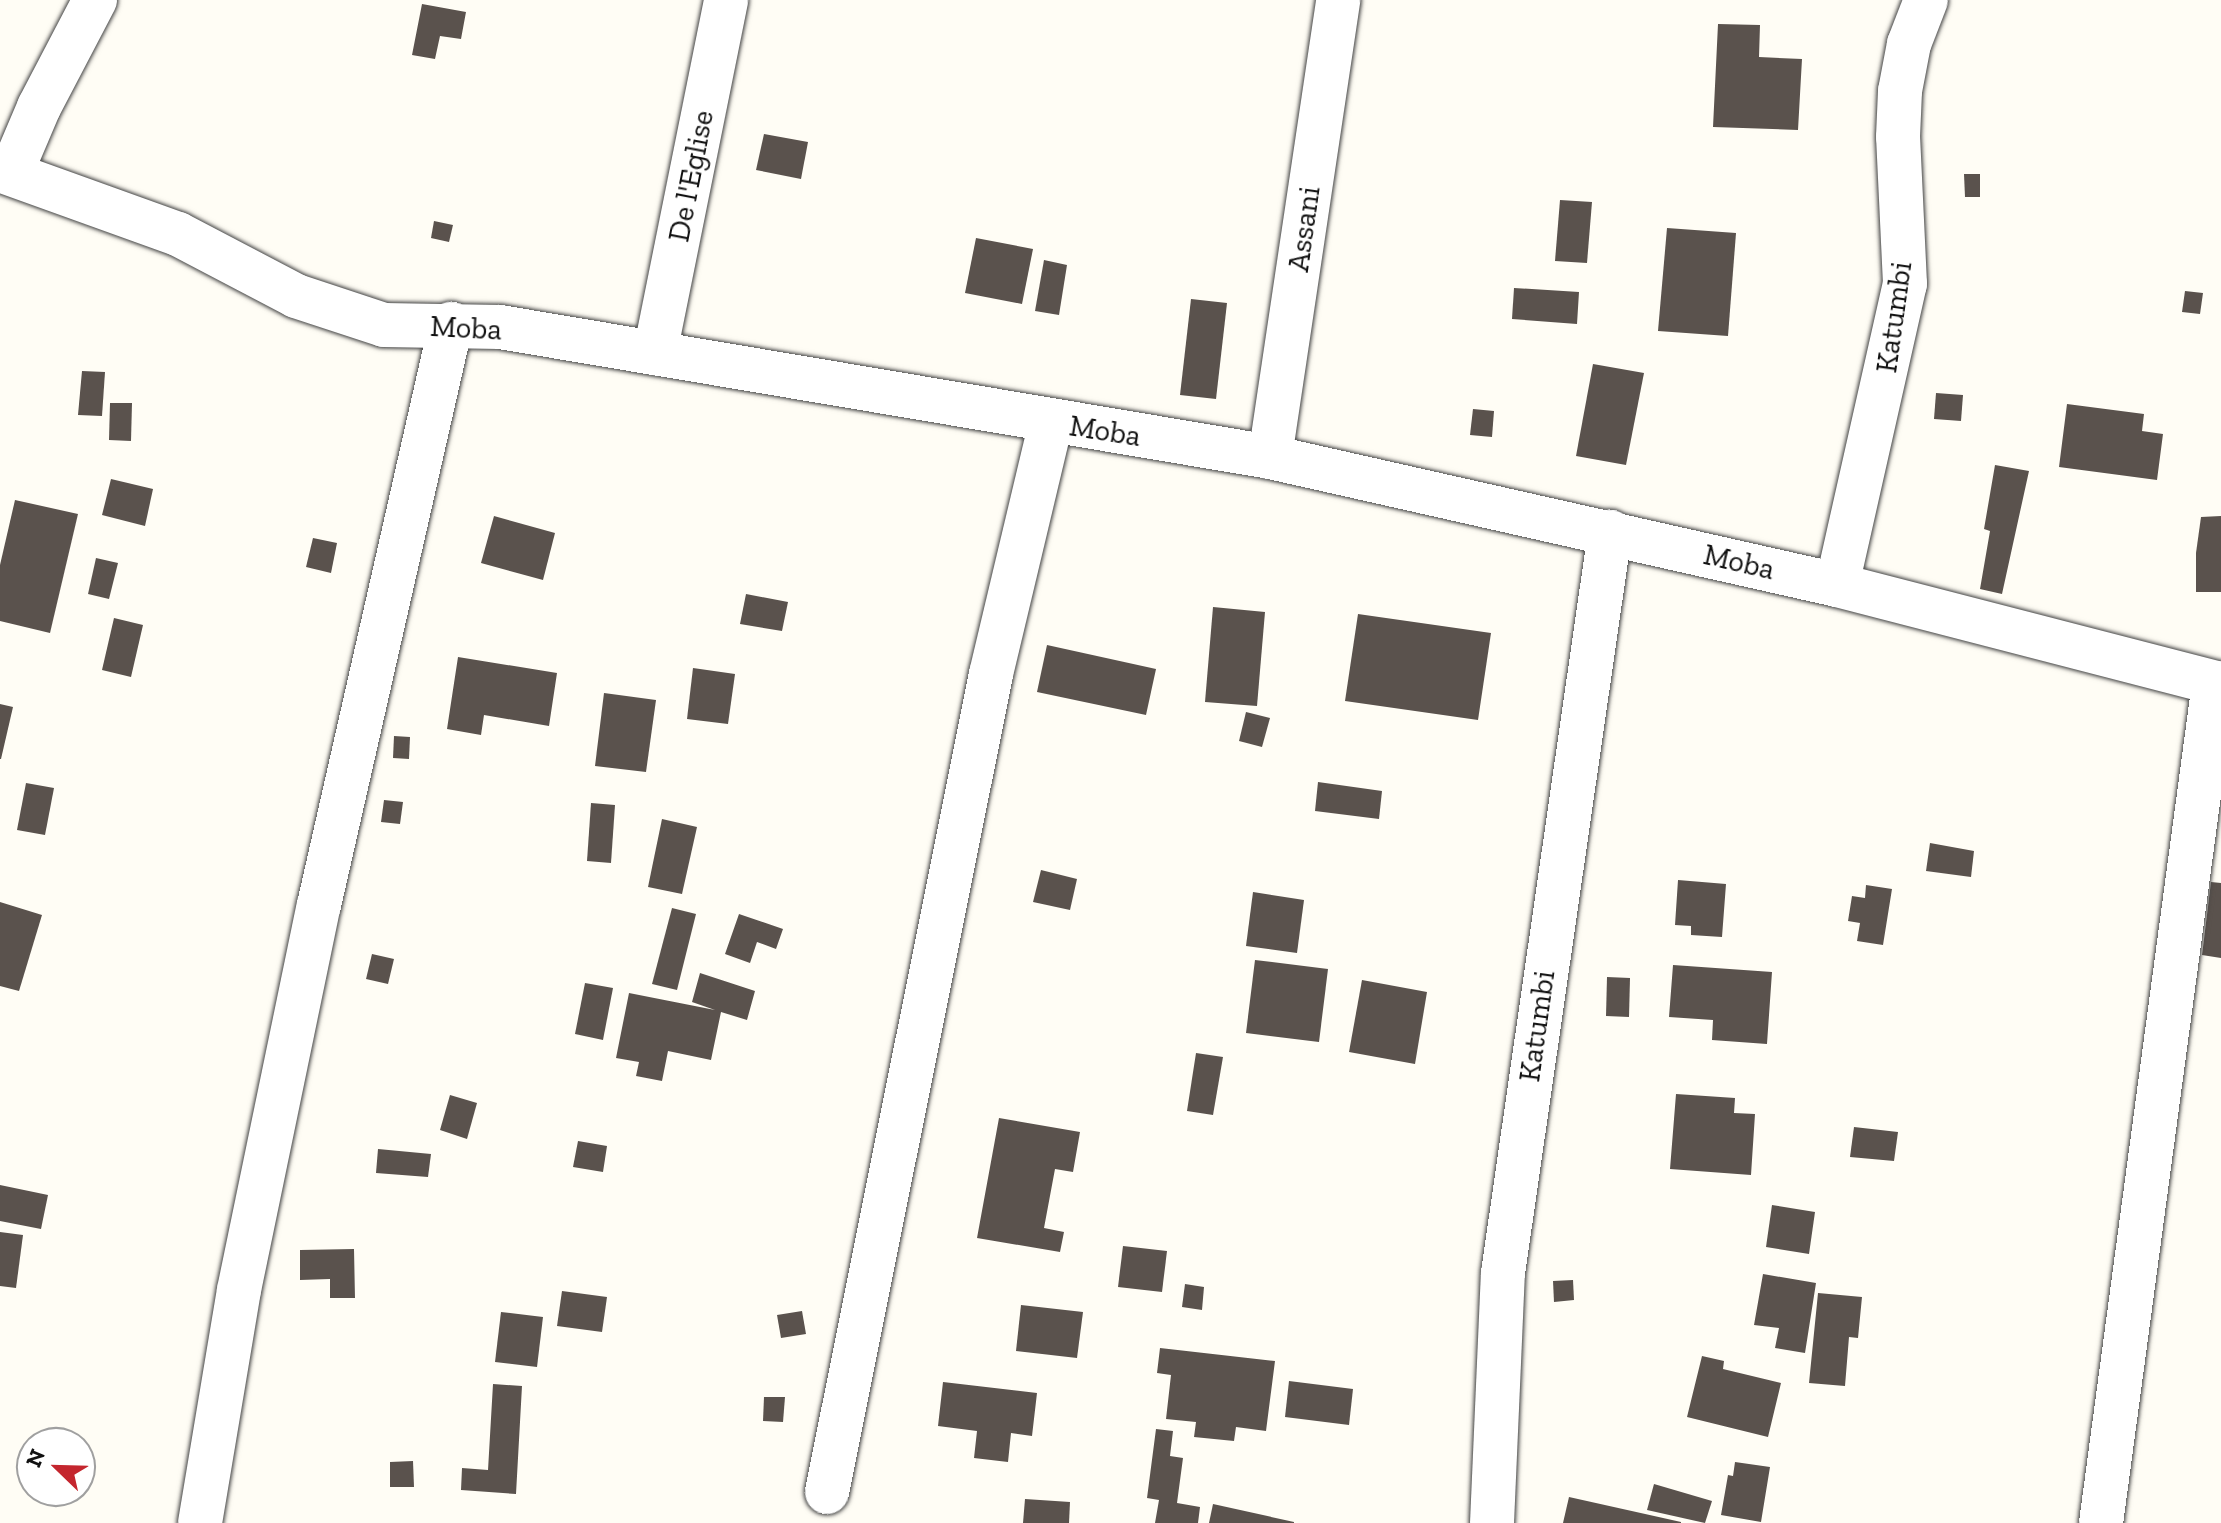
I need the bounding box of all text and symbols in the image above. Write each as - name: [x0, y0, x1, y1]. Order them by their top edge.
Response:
- street label: De l'Eglise: [661, 107, 721, 245]
- street label: Assani: [1280, 184, 1328, 274]
- street label: Katumbi: [1868, 259, 1920, 375]
- street label: Moba: [429, 308, 503, 348]
- street label: Moba: [1067, 408, 1143, 454]
- street label: Moba: [1700, 536, 1778, 588]
- street label: Katumbi: [1511, 968, 1563, 1084]
- north arrow: [16, 1427, 96, 1507]
- text: N: [20, 1445, 51, 1471]

